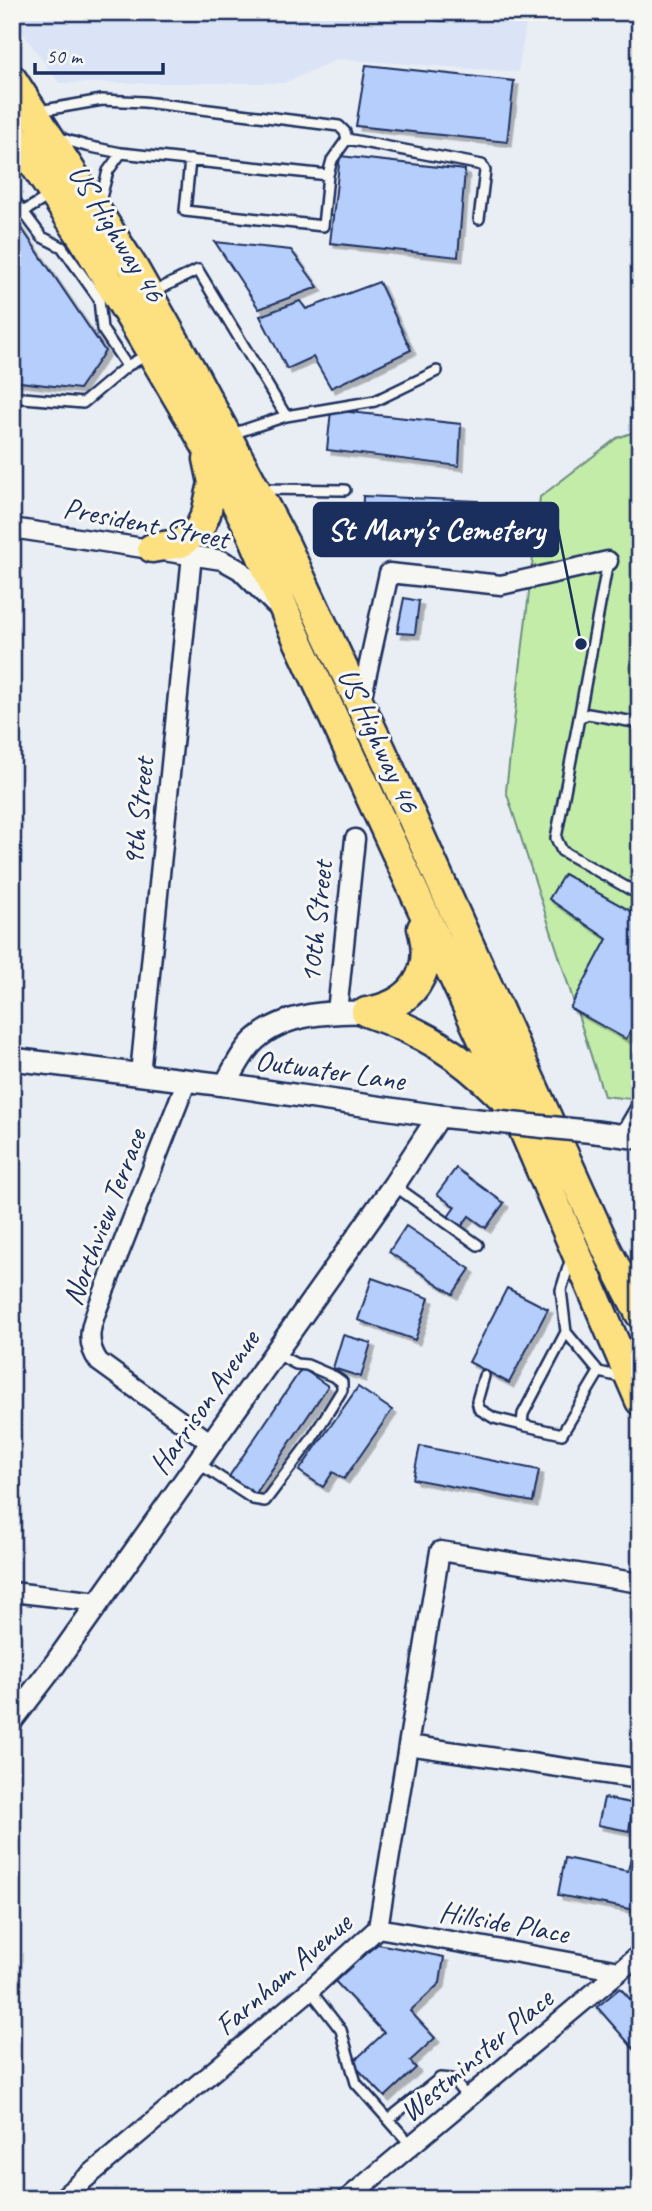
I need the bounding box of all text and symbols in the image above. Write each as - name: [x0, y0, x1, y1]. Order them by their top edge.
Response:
- scale bar: [35, 32, 163, 76]
- text: 50 m: [46, 43, 84, 69]
- street label: US Highway 46: [60, 157, 175, 310]
- street label: President Street: [60, 488, 235, 558]
- callout: St Mary's Cemetery: [314, 503, 558, 556]
- text: St Mary's Cemetery: [327, 509, 548, 550]
- street label: US Highway 46: [329, 662, 430, 820]
- street label: 9th Street: [113, 753, 163, 868]
- street label: 10th Street: [291, 856, 342, 985]
- street label: Outwater Lane: [253, 1041, 409, 1100]
- street label: Northview Terrace: [53, 1121, 156, 1310]
- street label: Harrison Avenue: [140, 1321, 269, 1482]
- street label: Hillside Place: [436, 1892, 574, 1952]
- street label: Farnham Avenue: [207, 1903, 361, 2044]
- street label: Westminster Place: [391, 1978, 562, 2130]

